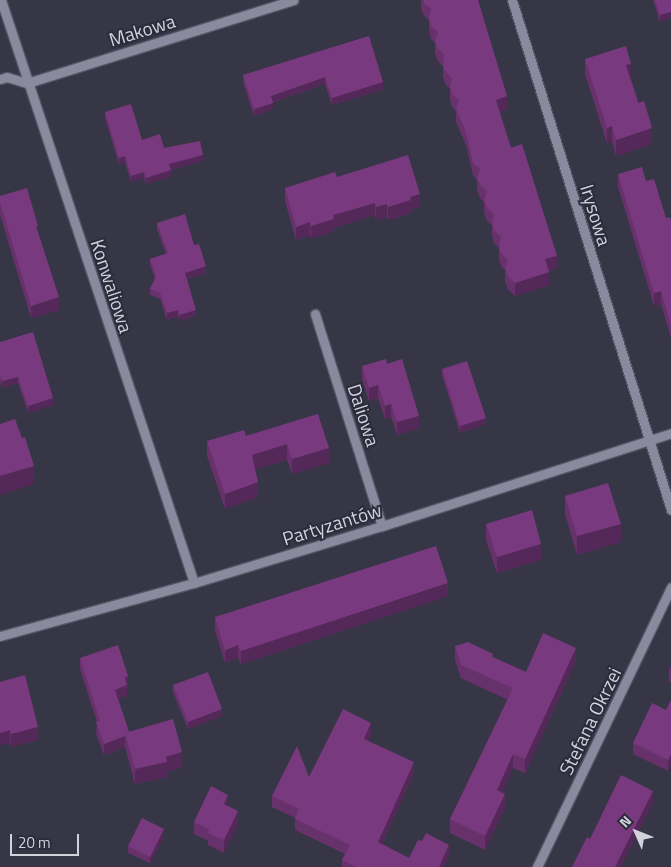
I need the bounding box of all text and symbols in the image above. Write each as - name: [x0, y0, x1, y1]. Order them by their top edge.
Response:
- street label: Makowa: [106, 9, 178, 51]
- street label: Irysowa: [576, 182, 616, 248]
- street label: Konwaliowa: [86, 236, 138, 336]
- street label: Daliowa: [343, 381, 385, 449]
- street label: Partyzantów: [280, 498, 384, 550]
- street label: Stefana Okrzei: [554, 664, 626, 778]
- north arrow: [611, 807, 661, 857]
- text: N: [614, 810, 636, 832]
- scale bar: [12, 824, 81, 856]
- text: 20 m: [18, 831, 51, 854]

